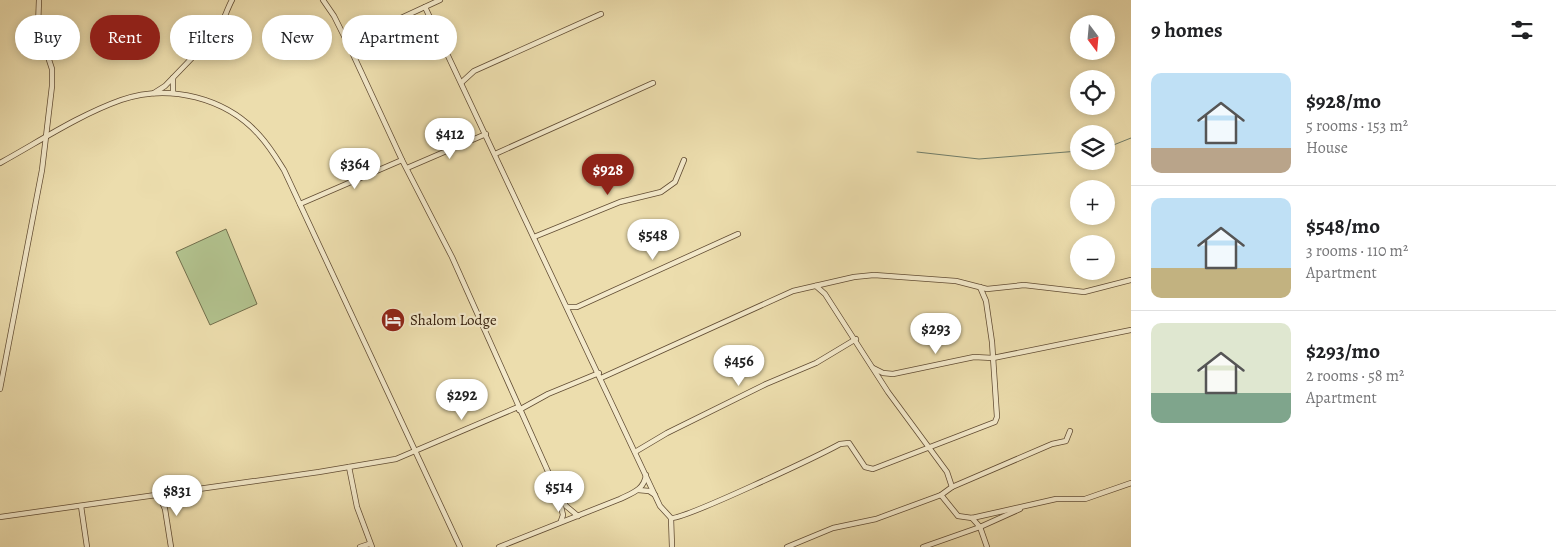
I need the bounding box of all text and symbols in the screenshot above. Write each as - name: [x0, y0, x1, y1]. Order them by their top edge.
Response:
- chip: Buy: [15, 15, 80, 60]
- chip: Rent: [90, 15, 160, 60]
- chip: Filters: [170, 15, 252, 60]
- chip: New: [262, 15, 332, 60]
- chip: Apartment: [342, 15, 457, 60]
- north arrow: [1070, 15, 1115, 60]
- map controls: [1070, 15, 1115, 280]
- text: 9 homes: [1151, 16, 1222, 44]
- icon: filters: [1508, 16, 1536, 44]
- button: locate: [1070, 70, 1115, 115]
- text: $928/mo: [1306, 87, 1381, 115]
- icon: home: [1191, 93, 1251, 153]
- text: 5 rooms · 153 m²: [1306, 115, 1408, 137]
- pin: $412: [420, 118, 480, 160]
- text: $412: [436, 123, 464, 145]
- button: layers: [1070, 125, 1115, 170]
- text: House: [1306, 137, 1348, 159]
- pin: $364: [325, 148, 385, 190]
- text: $364: [340, 153, 370, 175]
- pin: $928: [578, 154, 638, 196]
- text: $928: [593, 159, 623, 181]
- button: +: [1070, 180, 1115, 225]
- text: $548/mo: [1306, 212, 1380, 240]
- pin: $548: [623, 218, 683, 261]
- icon: home: [1191, 218, 1251, 278]
- text: $548: [638, 224, 668, 246]
- button: −: [1070, 235, 1115, 280]
- text: 3 rooms · 110 m²: [1306, 240, 1408, 262]
- text: Apartment: [1306, 262, 1377, 284]
- hotel icon: Shalom Lodge: [380, 307, 406, 333]
- place label: Shalom Lodge: [410, 310, 497, 330]
- pin: $293: [906, 312, 966, 355]
- text: $293: [921, 318, 951, 340]
- text: $293/mo: [1306, 337, 1380, 365]
- icon: home: [1191, 343, 1251, 403]
- pin: $456: [709, 344, 769, 387]
- text: $456: [724, 350, 754, 372]
- text: 2 rooms · 58 m²: [1306, 365, 1404, 387]
- pin: $292: [432, 378, 492, 421]
- text: $292: [447, 384, 477, 406]
- text: Apartment: [1306, 387, 1377, 409]
- pin: $514: [529, 470, 589, 513]
- pin: $831: [147, 474, 207, 517]
- text: $514: [545, 476, 573, 498]
- text: $831: [163, 480, 191, 502]

